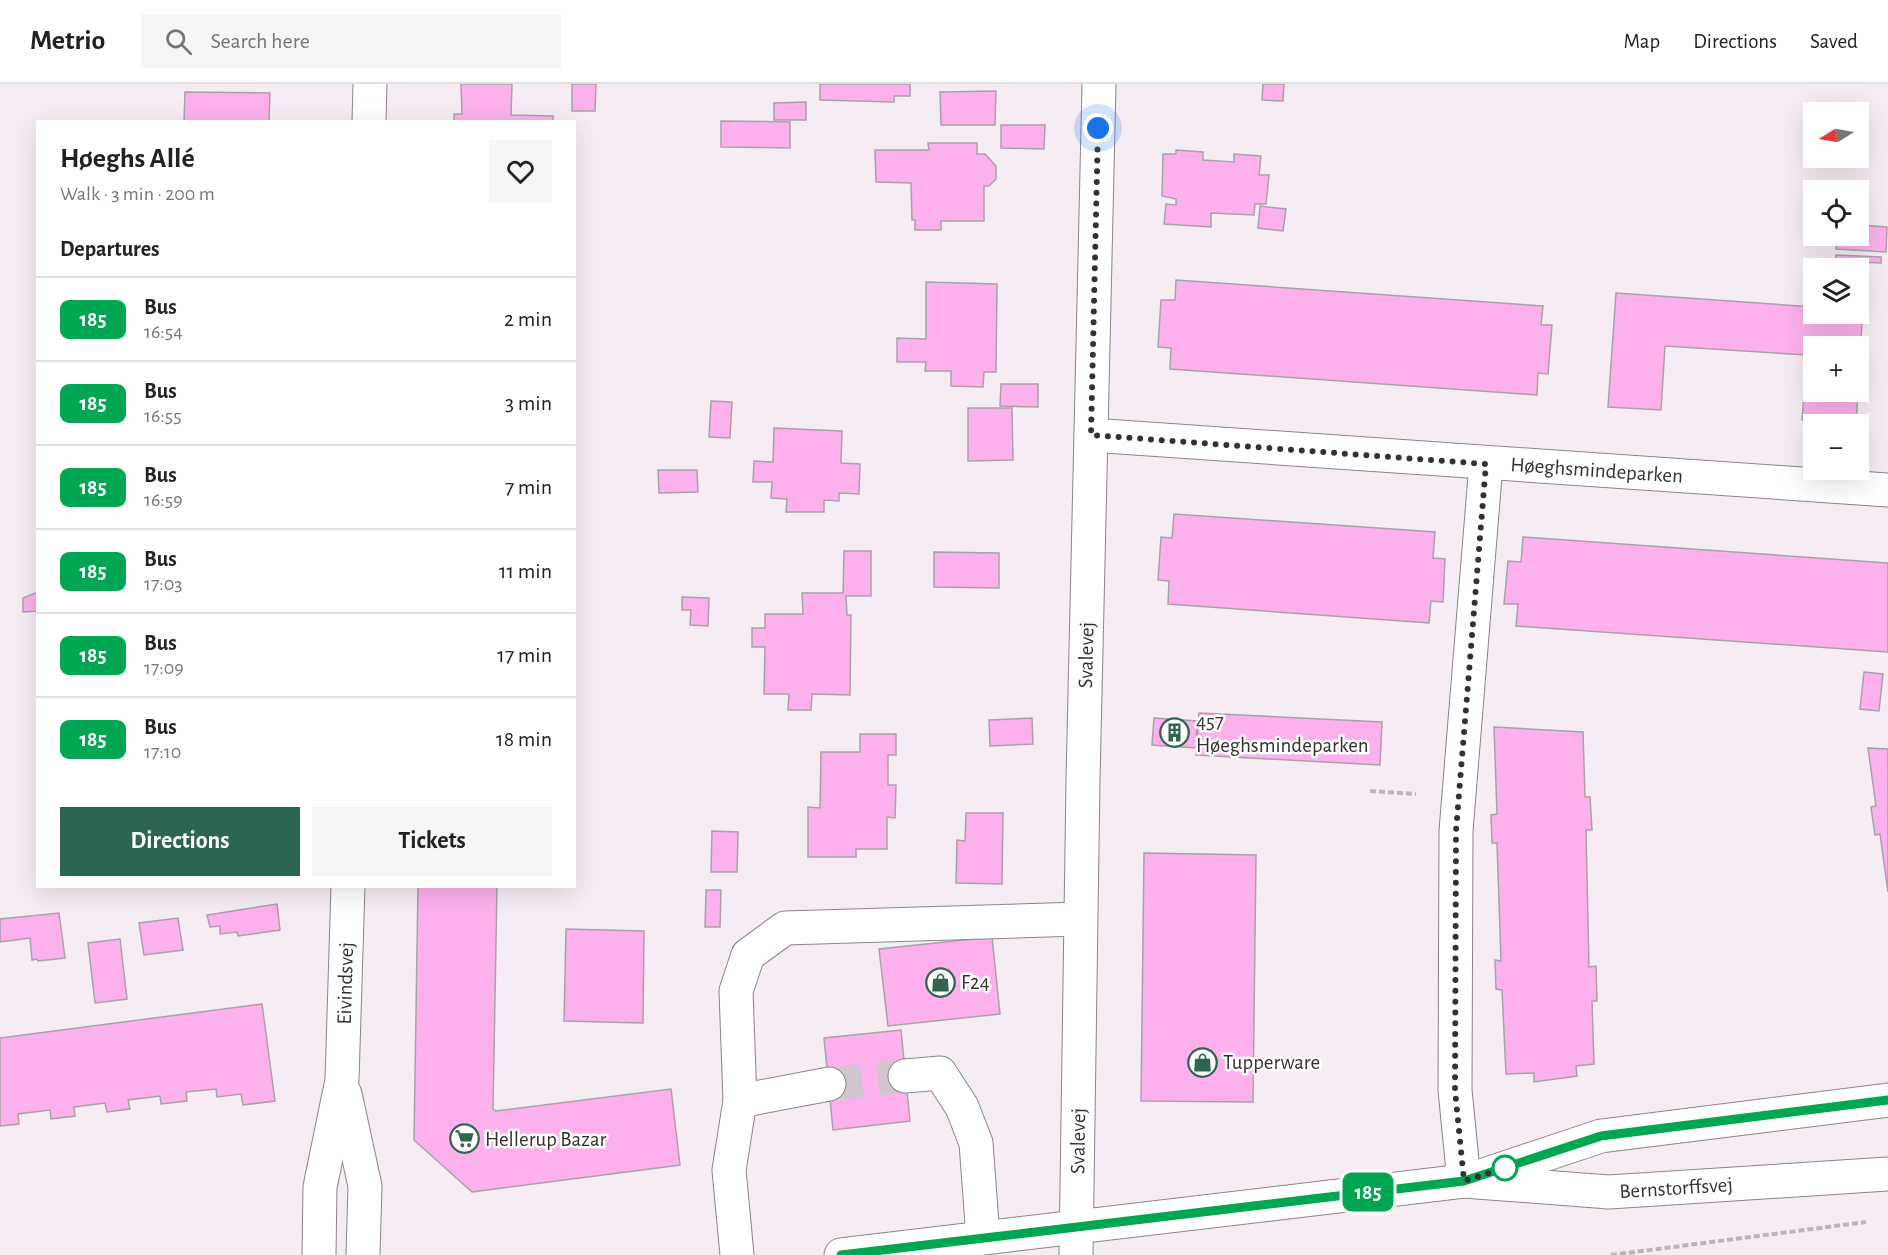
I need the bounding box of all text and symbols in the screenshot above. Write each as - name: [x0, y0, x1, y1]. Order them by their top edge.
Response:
- search box: [141, 14, 561, 68]
- icon: search: [162, 25, 195, 58]
- text: Metrio: [30, 27, 105, 55]
- text: Search here: [210, 30, 310, 52]
- text: Map: [1624, 31, 1660, 52]
- text: Directions: [1693, 31, 1777, 52]
- text: Saved: [1810, 31, 1858, 52]
- north arrow: [1803, 102, 1869, 168]
- map controls: [1803, 102, 1869, 480]
- your location: [1083, 113, 1113, 143]
- button: heart: [489, 140, 552, 203]
- text: Høeghs Allé: [60, 145, 195, 173]
- button: locate: [1803, 180, 1869, 246]
- text: Walk · 3 min · 200 m: [60, 184, 215, 204]
- text: Departures: [60, 238, 160, 260]
- button: layers: [1803, 258, 1869, 324]
- text: Bus: [144, 296, 177, 318]
- text: 2 min: [504, 308, 552, 330]
- text: 185: [80, 309, 107, 330]
- text: 16:54: [144, 322, 183, 342]
- button: +: [1803, 336, 1869, 402]
- text: Bus: [144, 380, 177, 402]
- text: 3 min: [505, 392, 552, 414]
- text: 185: [80, 393, 107, 414]
- text: 16:55: [144, 406, 182, 426]
- button: −: [1803, 414, 1869, 480]
- street label: Høeghsmindeparken: [1510, 454, 1684, 487]
- text: Bus: [144, 464, 177, 486]
- text: 7 min: [505, 476, 552, 498]
- text: 185: [80, 477, 107, 498]
- text: 16:59: [144, 490, 183, 510]
- text: Bus: [144, 548, 177, 570]
- text: 11 min: [499, 560, 552, 582]
- text: 185: [80, 561, 107, 582]
- text: 17:03: [144, 574, 183, 594]
- street label: Svalevej: [1075, 622, 1098, 689]
- text: Bus: [144, 632, 177, 654]
- text: 17 min: [497, 644, 552, 666]
- text: 185: [80, 645, 107, 666]
- text: 17:09: [144, 658, 184, 678]
- place label: 457 Høeghsmindeparken: [1196, 711, 1369, 756]
- text: Bus: [144, 716, 177, 738]
- building icon: 457 Høeghsmindeparken: [1159, 717, 1191, 749]
- text: 18 min: [496, 728, 552, 750]
- text: 185: [80, 729, 107, 750]
- text: 17:10: [144, 742, 181, 762]
- button: Directions: [60, 807, 300, 876]
- button: Tickets: [312, 807, 552, 876]
- street label: Eivindsvej: [334, 942, 357, 1025]
- shop icon: F24: [924, 966, 956, 998]
- place label: F24: [961, 972, 990, 993]
- shop icon: Tupperware: [1186, 1046, 1218, 1078]
- place label: Tupperware: [1223, 1052, 1320, 1073]
- street label: Svalevej: [1067, 1108, 1089, 1174]
- supermarket icon: Hellerup Bazar: [448, 1123, 480, 1155]
- place label: Hellerup Bazar: [485, 1129, 606, 1150]
- unlabelled marker: [1492, 1155, 1518, 1181]
- line badge: 185: [1334, 1172, 1402, 1212]
- street label: Bernstorffsvej: [1619, 1174, 1734, 1202]
- text: 185: [1355, 1182, 1382, 1203]

